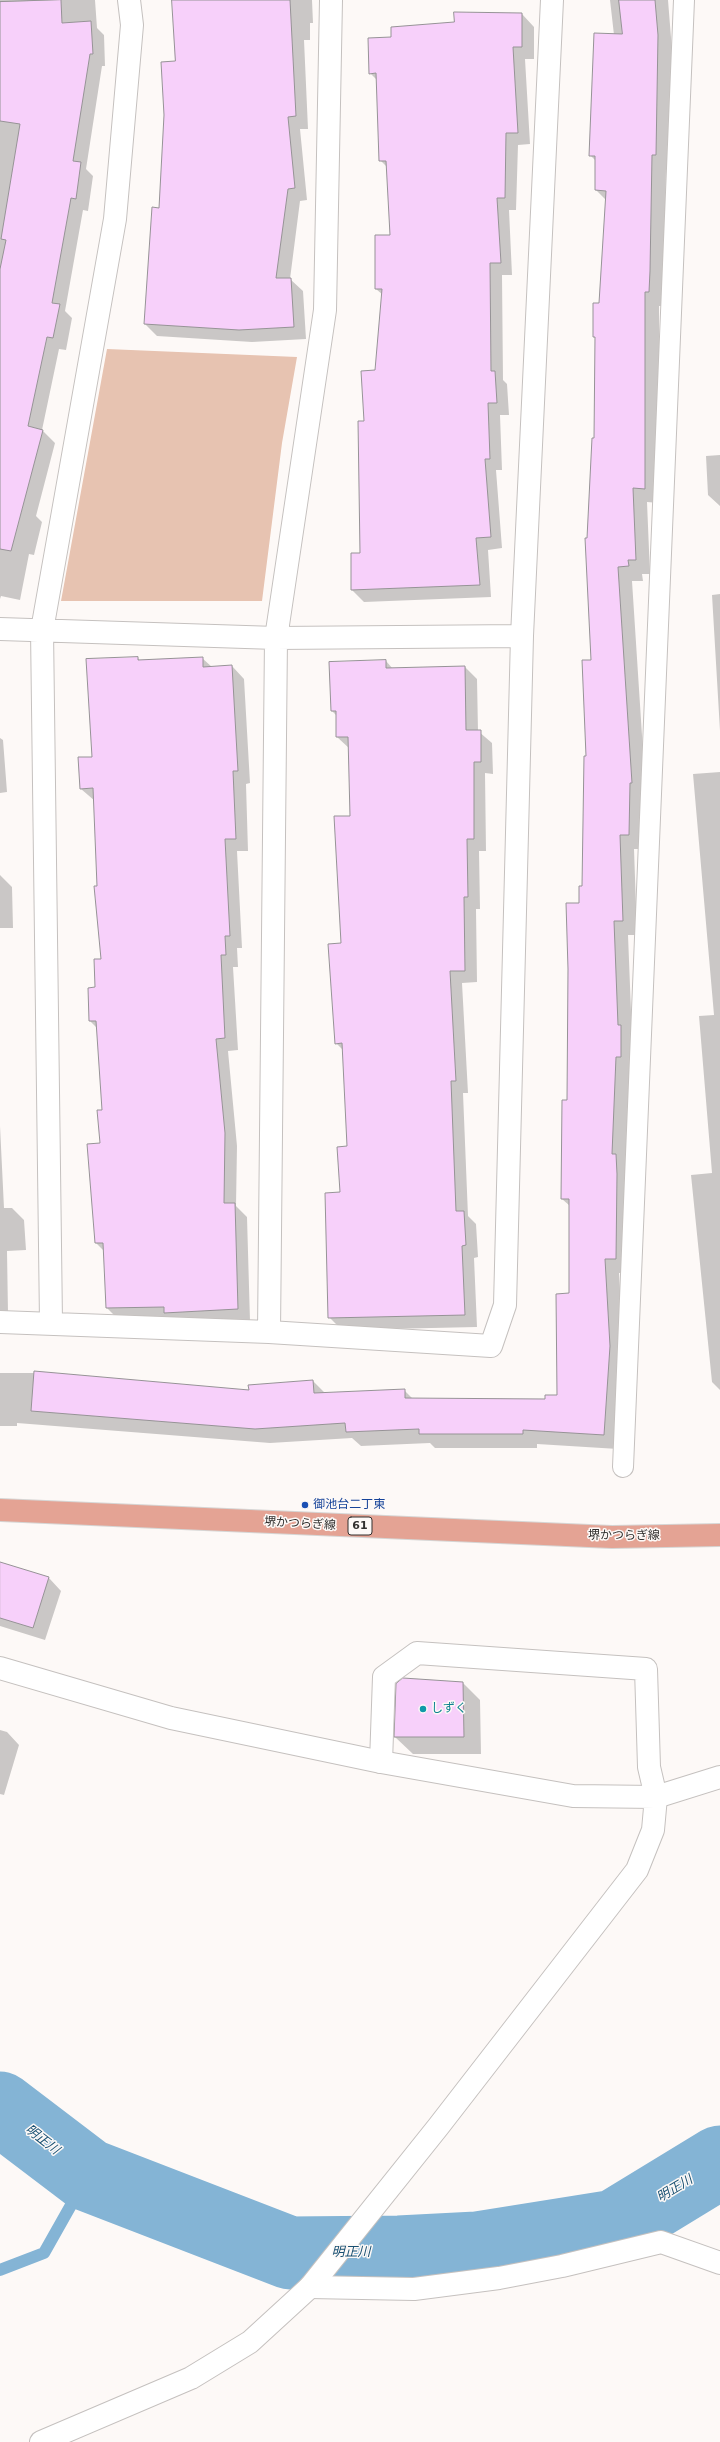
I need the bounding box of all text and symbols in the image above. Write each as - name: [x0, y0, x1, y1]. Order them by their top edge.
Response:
- place label: 御池台二丁東: [313, 1498, 385, 1512]
- marker: 御池台二丁東: [300, 1500, 310, 1510]
- street label: 堺かつらぎ線: [264, 1515, 336, 1533]
- road number: 61: [348, 1517, 372, 1535]
- street label: 堺かつらぎ線: [588, 1529, 660, 1543]
- place label: しずく: [431, 1702, 467, 1716]
- marker: しずく: [418, 1704, 428, 1714]
- water label: 明正川: [22, 2122, 62, 2158]
- water label: 明正川: [654, 2172, 696, 2206]
- water label: 明正川: [332, 2245, 370, 2261]

